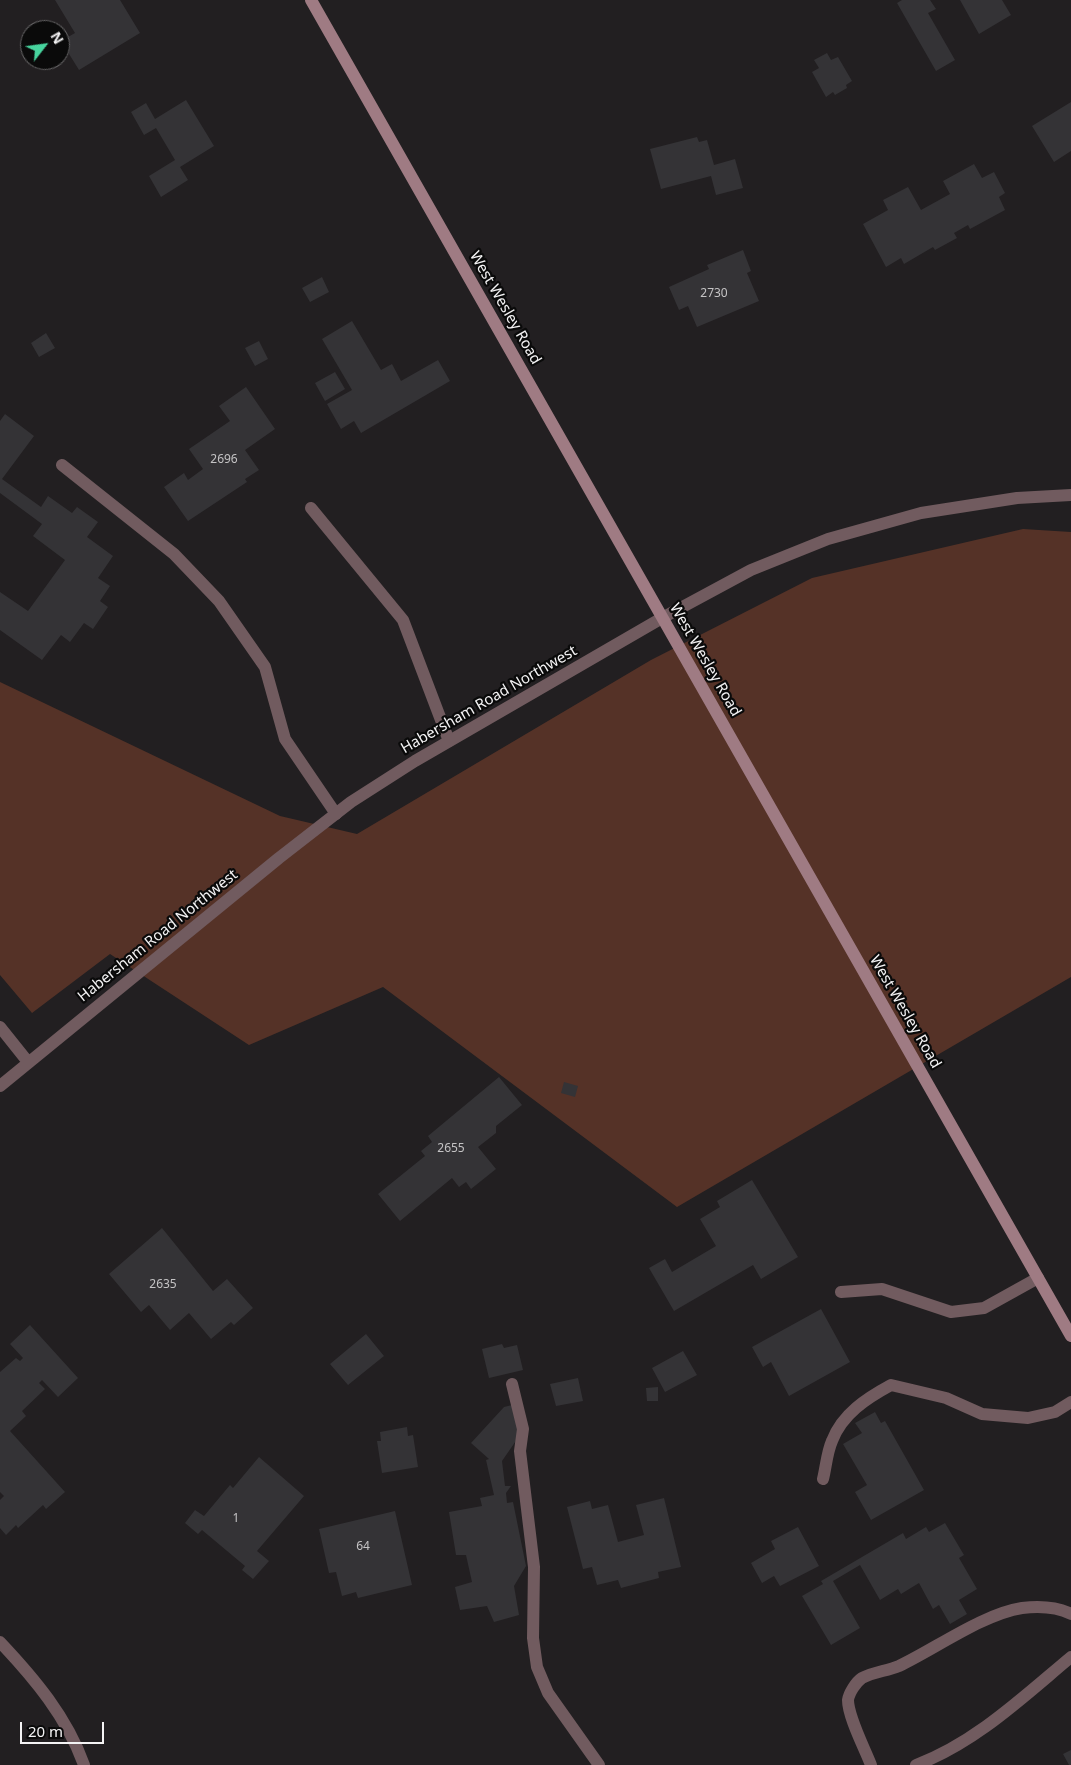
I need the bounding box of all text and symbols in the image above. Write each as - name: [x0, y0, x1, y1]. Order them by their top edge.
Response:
- north arrow: [20, 20, 70, 70]
- text: N: [46, 28, 69, 47]
- street label: West Wesley Road: [465, 248, 545, 368]
- house number: 2730: [700, 287, 728, 301]
- house number: 2696: [210, 453, 238, 467]
- street label: West Wesley Road: [665, 600, 745, 720]
- street label: Habersham Road Northwest: [398, 642, 580, 758]
- street label: Habersham Road Northwest: [74, 866, 242, 1006]
- street label: West Wesley Road: [865, 952, 945, 1072]
- house number: 2655: [437, 1142, 465, 1156]
- house number: 2635: [149, 1278, 177, 1292]
- house number: 1: [233, 1512, 239, 1526]
- house number: 64: [356, 1540, 370, 1554]
- scale bar: [22, 1712, 106, 1744]
- text: 20 m: [28, 1721, 63, 1741]

